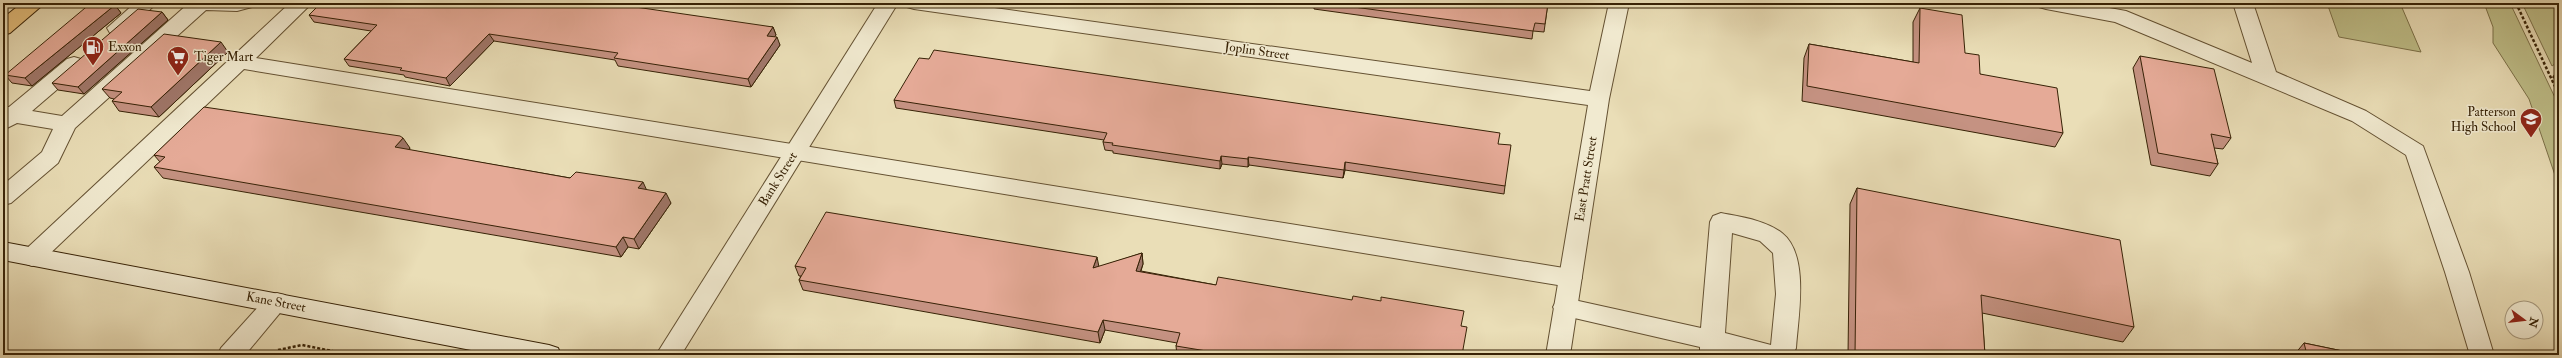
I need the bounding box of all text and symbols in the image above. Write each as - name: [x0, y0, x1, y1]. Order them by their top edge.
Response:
- fuel station icon: Exxon: [80, 34, 106, 67]
- street label: Joplin Street: [1222, 38, 1290, 64]
- place label: Exxon: [108, 39, 142, 55]
- supermarket icon: Tiger Mart: [165, 44, 191, 77]
- place label: Tiger Mart: [194, 49, 253, 65]
- place label: Patterson High School: [2451, 104, 2517, 135]
- school or university icon: Patterson High School: [2518, 106, 2544, 139]
- street label: East Pratt Street: [1571, 135, 1601, 223]
- street label: Bank Street: [755, 149, 801, 209]
- street label: Kane Street: [245, 288, 307, 316]
- north arrow: [2504, 300, 2544, 340]
- text: N: [2525, 315, 2541, 330]

